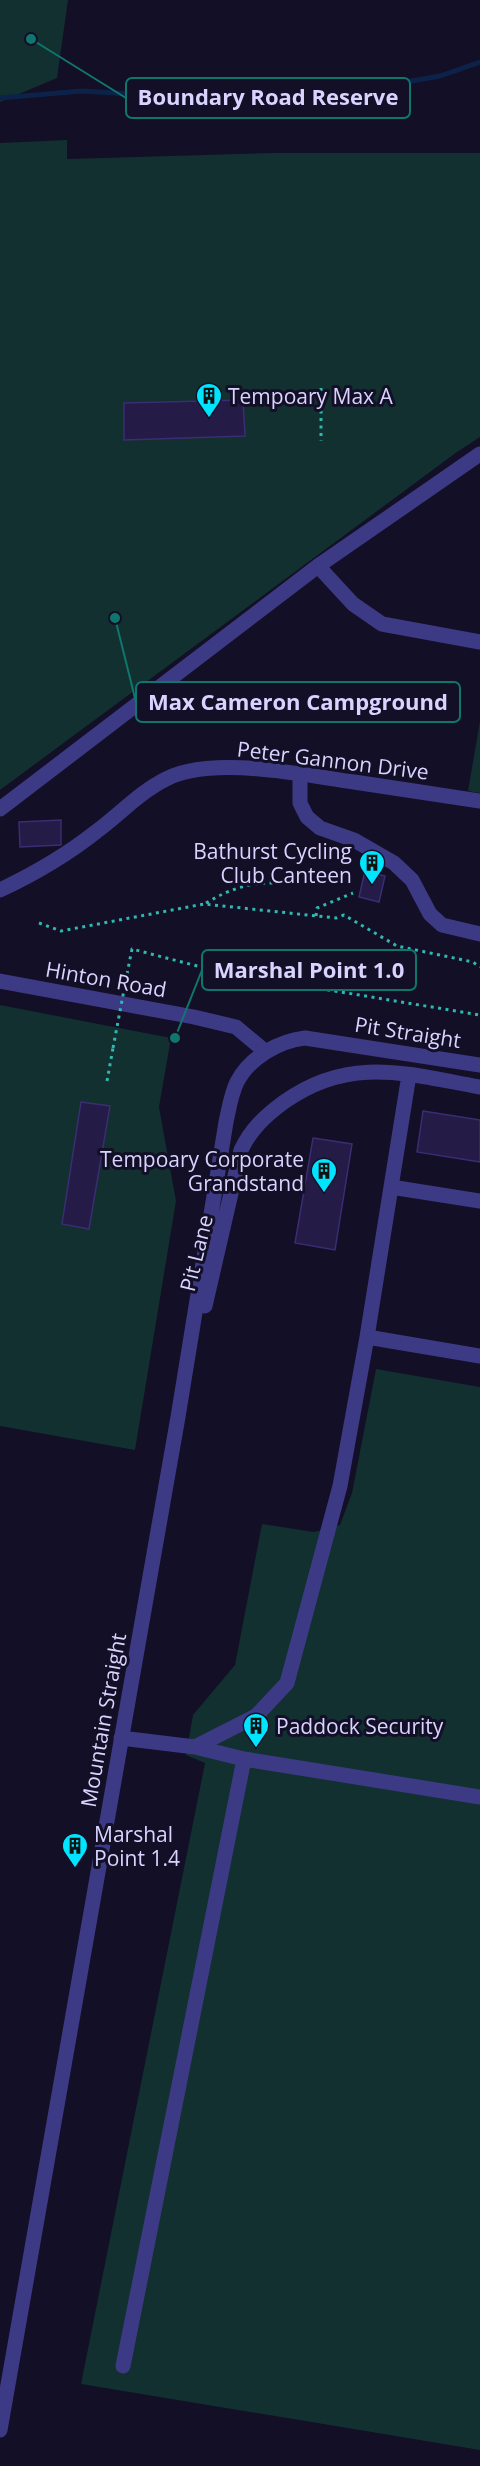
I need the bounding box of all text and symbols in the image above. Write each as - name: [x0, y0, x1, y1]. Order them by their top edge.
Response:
- callout: Boundary Road Reserve: [126, 78, 410, 118]
- text: Boundary Road Reserve: [138, 81, 398, 111]
- building icon: Tempoary Max A: [194, 381, 224, 419]
- place label: Tempoary Max A: [228, 382, 394, 410]
- callout: Max Cameron Campground: [136, 682, 460, 722]
- text: Max Cameron Campground: [148, 686, 448, 716]
- street label: Peter Gannon Drive: [236, 734, 430, 786]
- place label: Bathurst Cycling Club Canteen: [193, 837, 352, 889]
- building icon: Bathurst Cycling Club Canteen: [357, 848, 387, 886]
- callout: Marshal Point 1.0: [202, 950, 416, 990]
- text: Marshal Point 1.0: [214, 954, 404, 984]
- street label: Hinton Road: [43, 955, 169, 1003]
- street label: Pit Straight: [353, 1010, 463, 1054]
- place label: Tempoary Corporate Grandstand: [100, 1145, 304, 1197]
- building icon: Tempoary Corporate Grandstand: [309, 1156, 339, 1194]
- street label: Pit Lane: [173, 1212, 219, 1294]
- street label: Mountain Straight: [74, 1631, 132, 1809]
- building icon: Paddock Security: [241, 1711, 271, 1749]
- place label: Paddock Security: [276, 1712, 444, 1740]
- place label: Marshal Point 1.4: [94, 1820, 180, 1872]
- building icon: Marshal Point 1.4: [60, 1831, 90, 1869]

